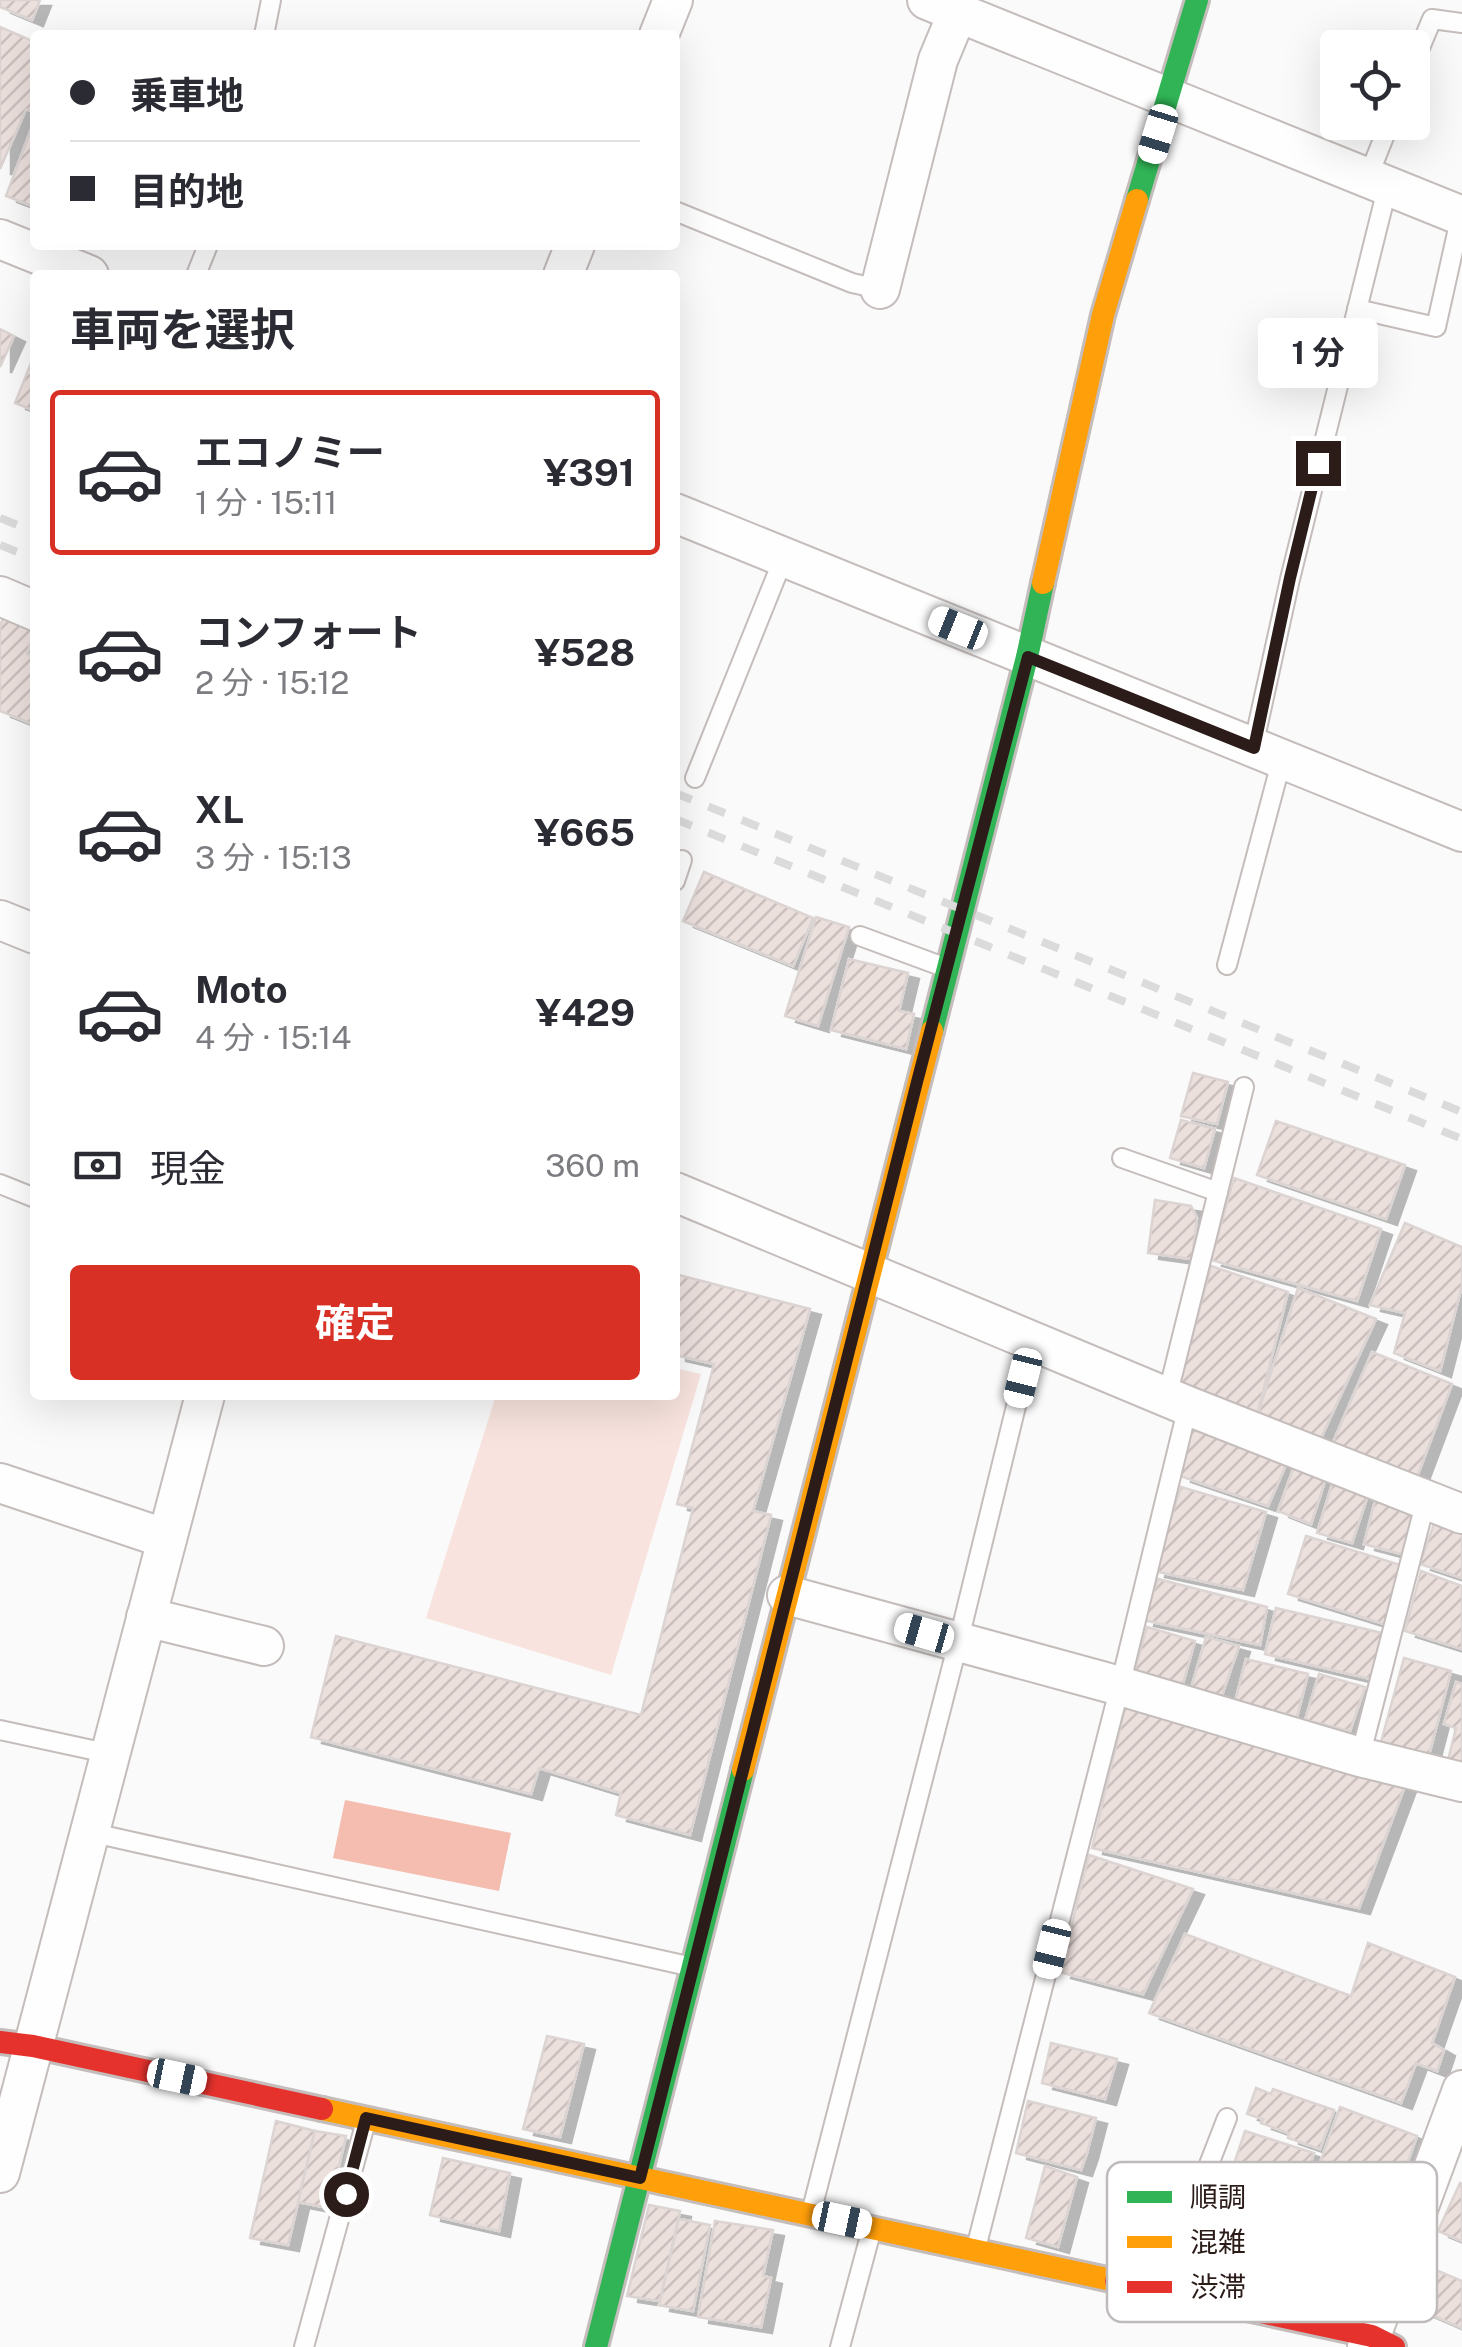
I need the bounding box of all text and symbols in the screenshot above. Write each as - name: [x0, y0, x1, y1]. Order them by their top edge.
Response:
- map controls: [1320, 30, 1430, 140]
- button: locate: [1320, 30, 1430, 140]
- text: 乗車地: [130, 73, 244, 118]
- car: [1135, 101, 1181, 167]
- text: 目的地: [130, 169, 244, 214]
- text: 車両を選択: [70, 303, 295, 356]
- callout: 1 分: [1258, 318, 1378, 388]
- text: 1 分: [1292, 334, 1344, 371]
- icon: car: [75, 428, 165, 518]
- text: エコノミー: [195, 430, 385, 475]
- route end: [1296, 441, 1341, 486]
- text: ¥391: [544, 450, 635, 495]
- text: 1 分 · 15:11: [195, 484, 337, 521]
- car: [925, 603, 991, 653]
- icon: car: [75, 608, 165, 698]
- text: コンフォート: [195, 610, 422, 655]
- text: ¥528: [535, 630, 635, 675]
- text: 2 分 · 15:12: [195, 664, 349, 701]
- text: XL: [195, 787, 244, 832]
- icon: car: [75, 788, 165, 878]
- text: ¥665: [534, 810, 635, 855]
- text: 3 分 · 15:13: [195, 839, 352, 876]
- text: Moto: [195, 967, 288, 1012]
- icon: car: [75, 968, 165, 1058]
- text: ¥429: [536, 990, 635, 1035]
- text: 4 分 · 15:14: [195, 1019, 351, 1056]
- icon: cash: [70, 1138, 125, 1193]
- text: 現金: [150, 1146, 226, 1191]
- text: 360 m: [545, 1147, 640, 1184]
- button: 確定: [70, 1265, 640, 1380]
- car: [1001, 1345, 1045, 1411]
- car: [891, 1610, 957, 1656]
- car: [1030, 1916, 1074, 1982]
- car: [145, 2056, 209, 2098]
- legend: [1107, 2162, 1437, 2322]
- route start: [324, 2172, 369, 2217]
- text: 順調: [1190, 2180, 1246, 2213]
- car: [810, 2199, 874, 2241]
- text: 混雑: [1190, 2225, 1246, 2258]
- text: 渋滞: [1190, 2270, 1246, 2303]

